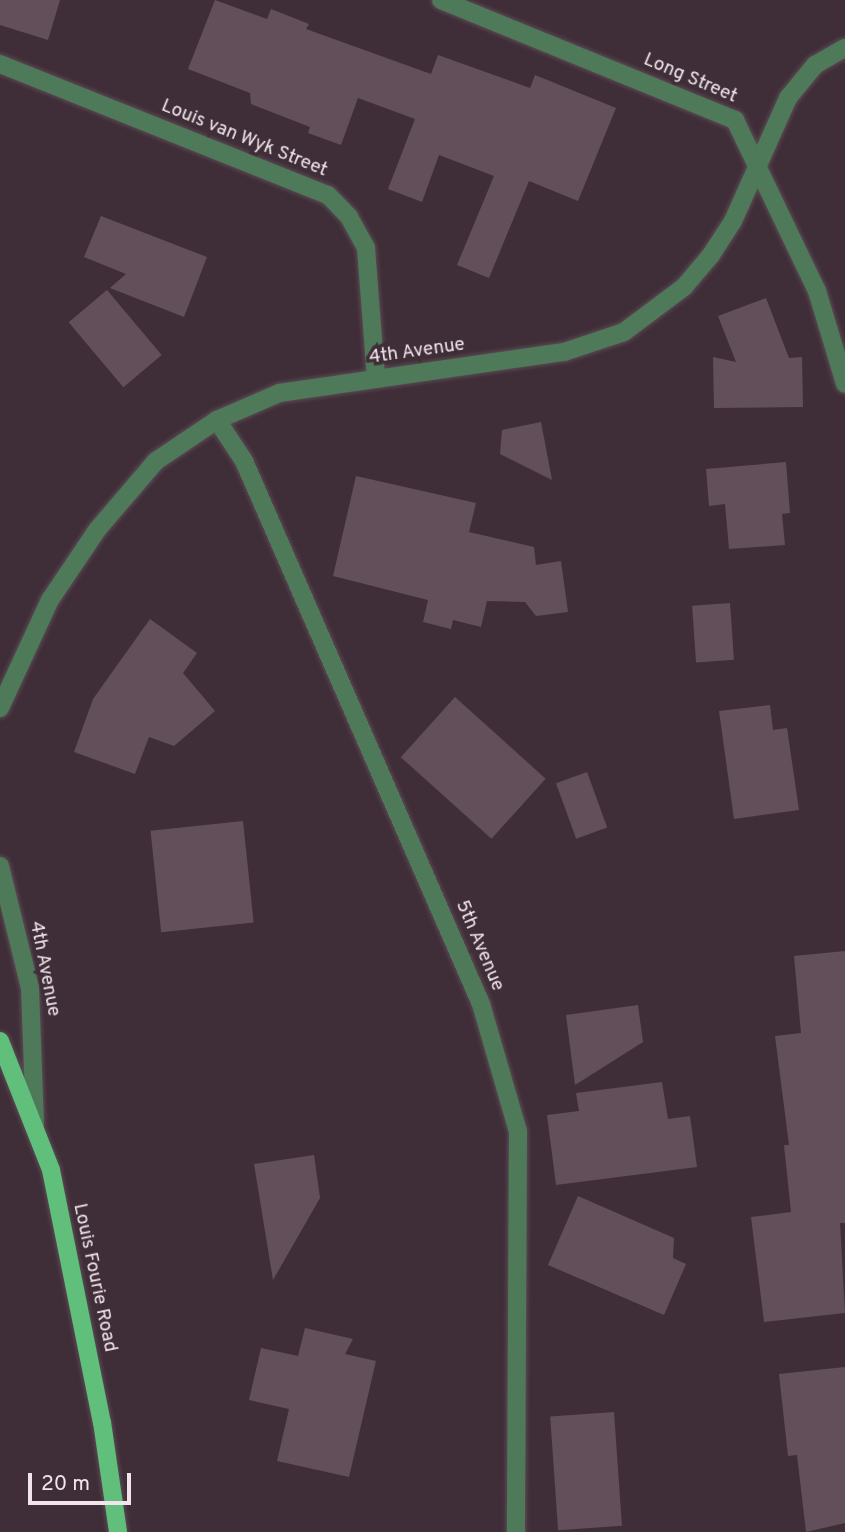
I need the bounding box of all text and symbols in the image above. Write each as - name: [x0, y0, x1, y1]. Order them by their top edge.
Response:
- street label: Long Street: [640, 49, 740, 109]
- street label: Louis van Wyk Street: [157, 95, 331, 183]
- street label: 4th Avenue: [367, 334, 467, 370]
- street label: 5th Avenue: [450, 897, 508, 995]
- street label: 4th Avenue: [24, 919, 64, 1019]
- street label: Louis Fourie Road: [67, 1202, 121, 1354]
- scale bar: [32, 1458, 135, 1502]
- text: 20 m: [41, 1471, 90, 1498]

